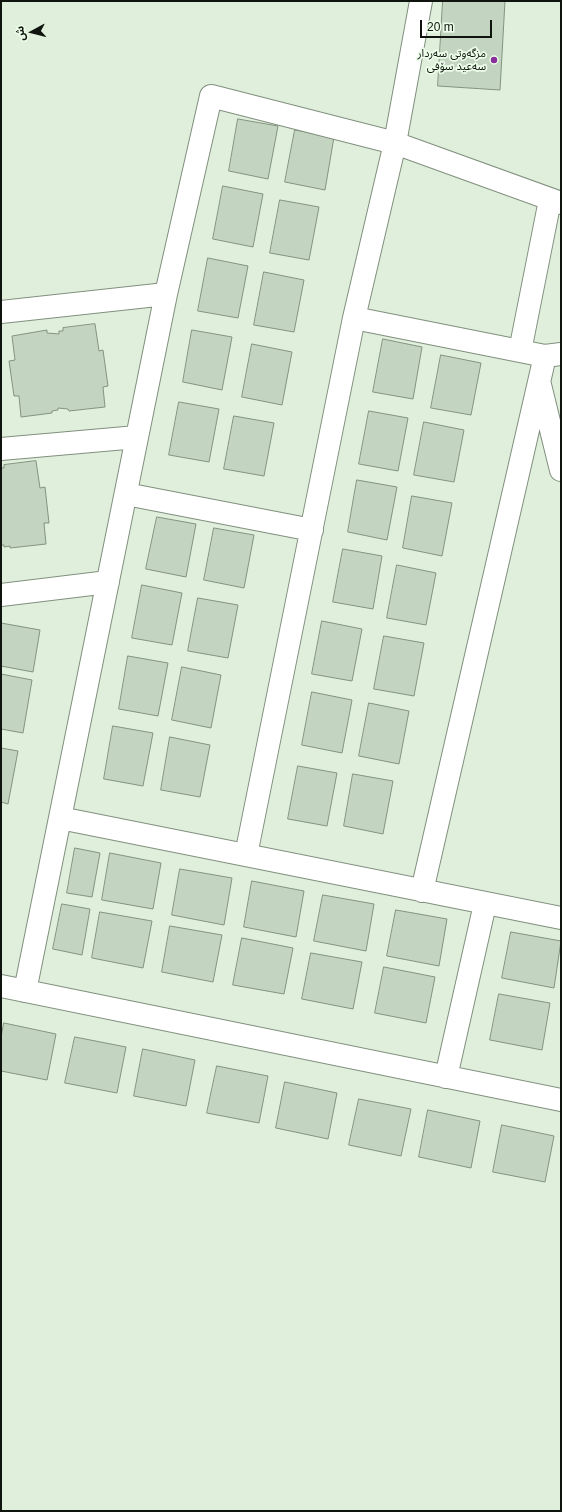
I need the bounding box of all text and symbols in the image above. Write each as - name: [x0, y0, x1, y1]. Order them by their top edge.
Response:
- north arrow: [12, 12, 52, 52]
- scale bar: [422, 12, 494, 38]
- text: 20 m: [427, 20, 454, 34]
- text: ش: [13, 25, 27, 42]
- place label: مزگەوتی سەردار سەعید سۆفی: [417, 47, 486, 73]
- marker: مزگەوتی سەردار سەعید سۆفی: [489, 55, 499, 65]

